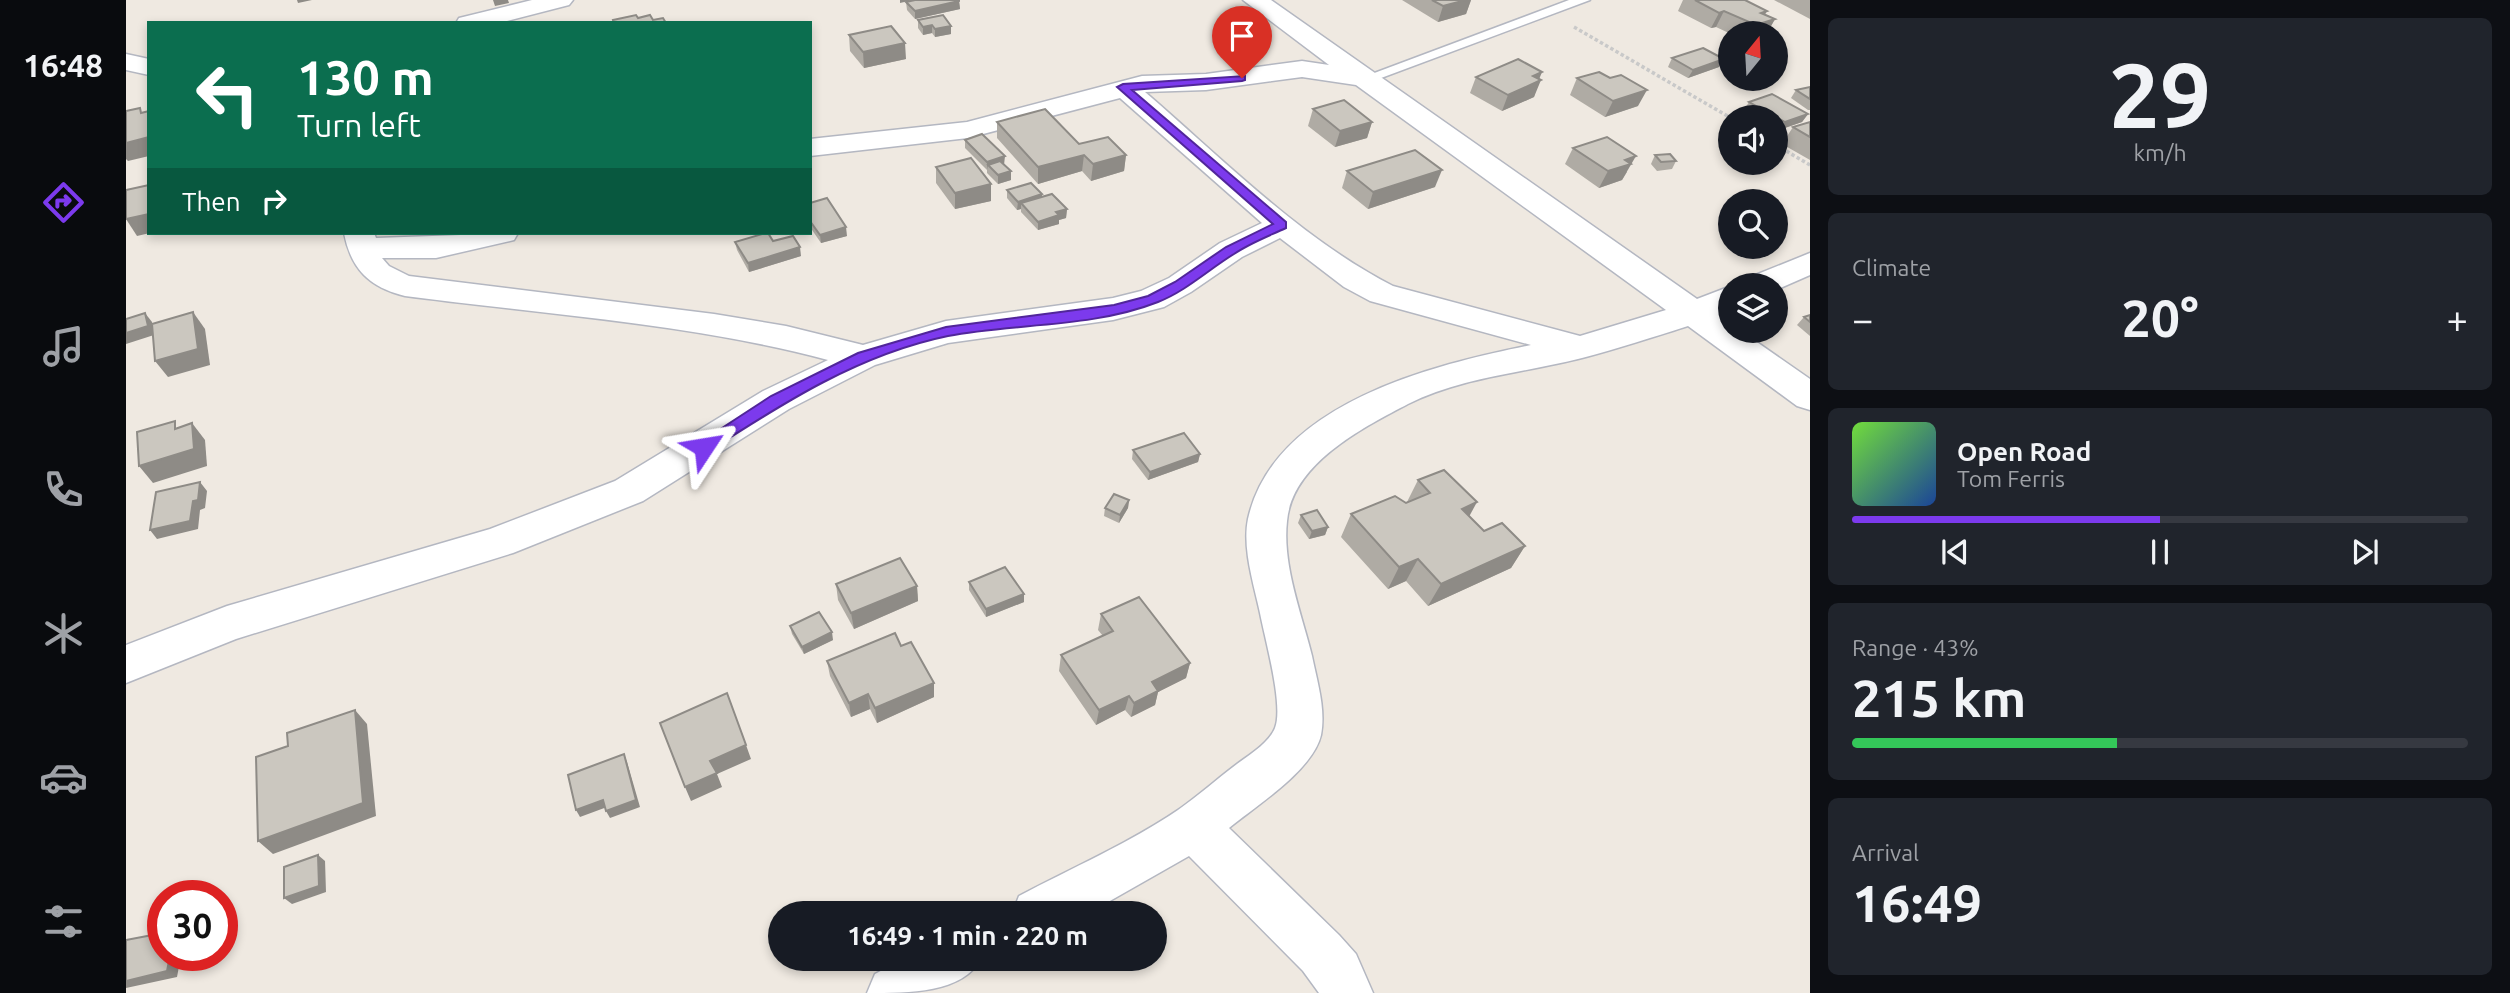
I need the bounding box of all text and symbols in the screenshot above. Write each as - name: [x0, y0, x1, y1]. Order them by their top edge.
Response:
- pin: [1212, 6, 1272, 78]
- icon: arrive: [1223, 17, 1261, 55]
- north arrow: [1718, 21, 1788, 91]
- map controls: [1718, 21, 1788, 343]
- text: 29: [2109, 43, 2211, 145]
- text: 16:48: [23, 47, 103, 83]
- icon: left: [182, 49, 273, 140]
- text: 130 m: [297, 49, 434, 104]
- button: sound: [1718, 105, 1788, 175]
- text: Turn left: [297, 107, 421, 143]
- text: km/h: [2133, 140, 2187, 165]
- icon: directions: [39, 178, 88, 227]
- icon: right: [255, 182, 293, 220]
- text: Then: [182, 187, 241, 216]
- button: search: [1718, 189, 1788, 259]
- text: Climate: [1852, 255, 1931, 280]
- button: layers: [1718, 273, 1788, 343]
- text: 20°: [2121, 289, 2199, 347]
- text: −: [1852, 298, 1873, 340]
- text: +: [2447, 298, 2468, 340]
- icon: music: [39, 322, 88, 371]
- position arrow: [667, 410, 741, 484]
- text: Open Road: [1957, 437, 2091, 466]
- icon: phone: [39, 465, 88, 514]
- text: Tom Ferris: [1957, 466, 2065, 491]
- icon: previous: [1936, 533, 1974, 571]
- icon: pause: [2141, 533, 2179, 571]
- icon: next: [2346, 533, 2384, 571]
- icon: climate: [39, 609, 88, 658]
- text: Range · 43%: [1852, 635, 1979, 660]
- text: 215 km: [1852, 669, 2026, 727]
- icon: car: [39, 753, 88, 802]
- text: Arrival: [1852, 840, 1919, 865]
- text: 16:49: [1852, 874, 1982, 932]
- speed limit sign: 30: [147, 880, 238, 971]
- icon: filters: [39, 897, 88, 946]
- text: 16:49 · 1 min · 220 m: [847, 921, 1088, 950]

